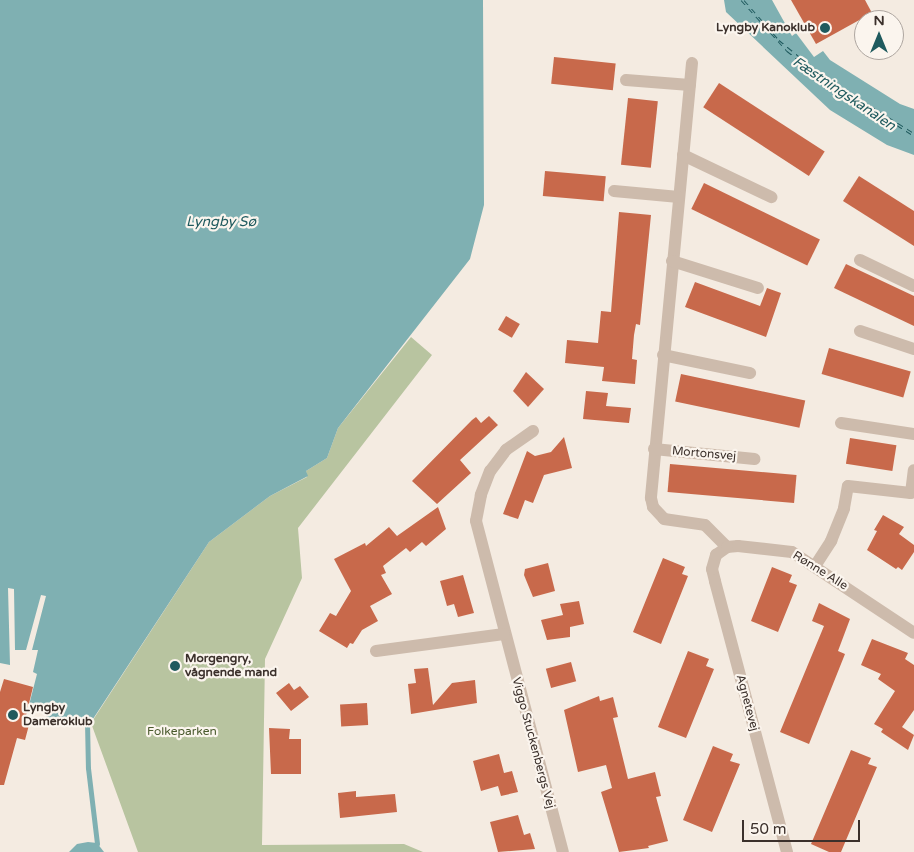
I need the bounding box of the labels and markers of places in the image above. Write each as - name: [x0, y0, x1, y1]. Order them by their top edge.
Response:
- place label: Lyngby Kanoklub: [716, 21, 815, 35]
- marker: Lyngby Kanoklub: [819, 22, 831, 34]
- place label: Morgengry, vågnende mand: [185, 652, 277, 680]
- marker: Morgengry, vågnende mand: [169, 660, 181, 672]
- place label: Lyngby Dameroklub: [23, 701, 93, 729]
- marker: Lyngby Dameroklub: [7, 709, 19, 721]

